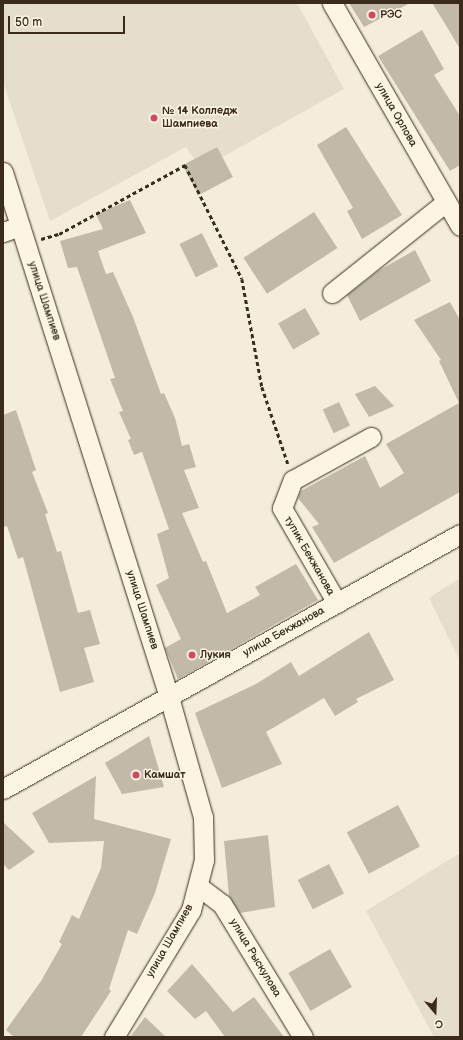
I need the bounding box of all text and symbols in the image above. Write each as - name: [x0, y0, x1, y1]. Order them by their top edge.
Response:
- scale bar: [10, 8, 127, 34]
- place label: РЭС: [380, 8, 402, 22]
- marker: РЭС: [367, 10, 377, 20]
- text: 50 m: [15, 15, 42, 30]
- street label: улица Орлова: [372, 81, 420, 149]
- place label: № 14 Колледж Шампиева: [162, 105, 237, 131]
- marker: № 14 Колледж Шампиева: [149, 113, 159, 123]
- street label: улица Шампиев: [25, 260, 63, 342]
- street label: тупик Бекжанова: [281, 514, 337, 598]
- street label: улица Шампиев: [123, 569, 161, 651]
- street label: улица Бекжанова: [241, 604, 327, 660]
- place label: Лукия: [200, 648, 231, 662]
- marker: Лукия: [187, 650, 197, 660]
- place label: Камшат: [144, 768, 185, 782]
- marker: Камшат: [131, 770, 141, 780]
- street label: улица Шампиев: [144, 902, 196, 980]
- street label: улица Рыскулова: [226, 917, 284, 999]
- north arrow: [415, 992, 455, 1032]
- text: С: [433, 1016, 445, 1031]

